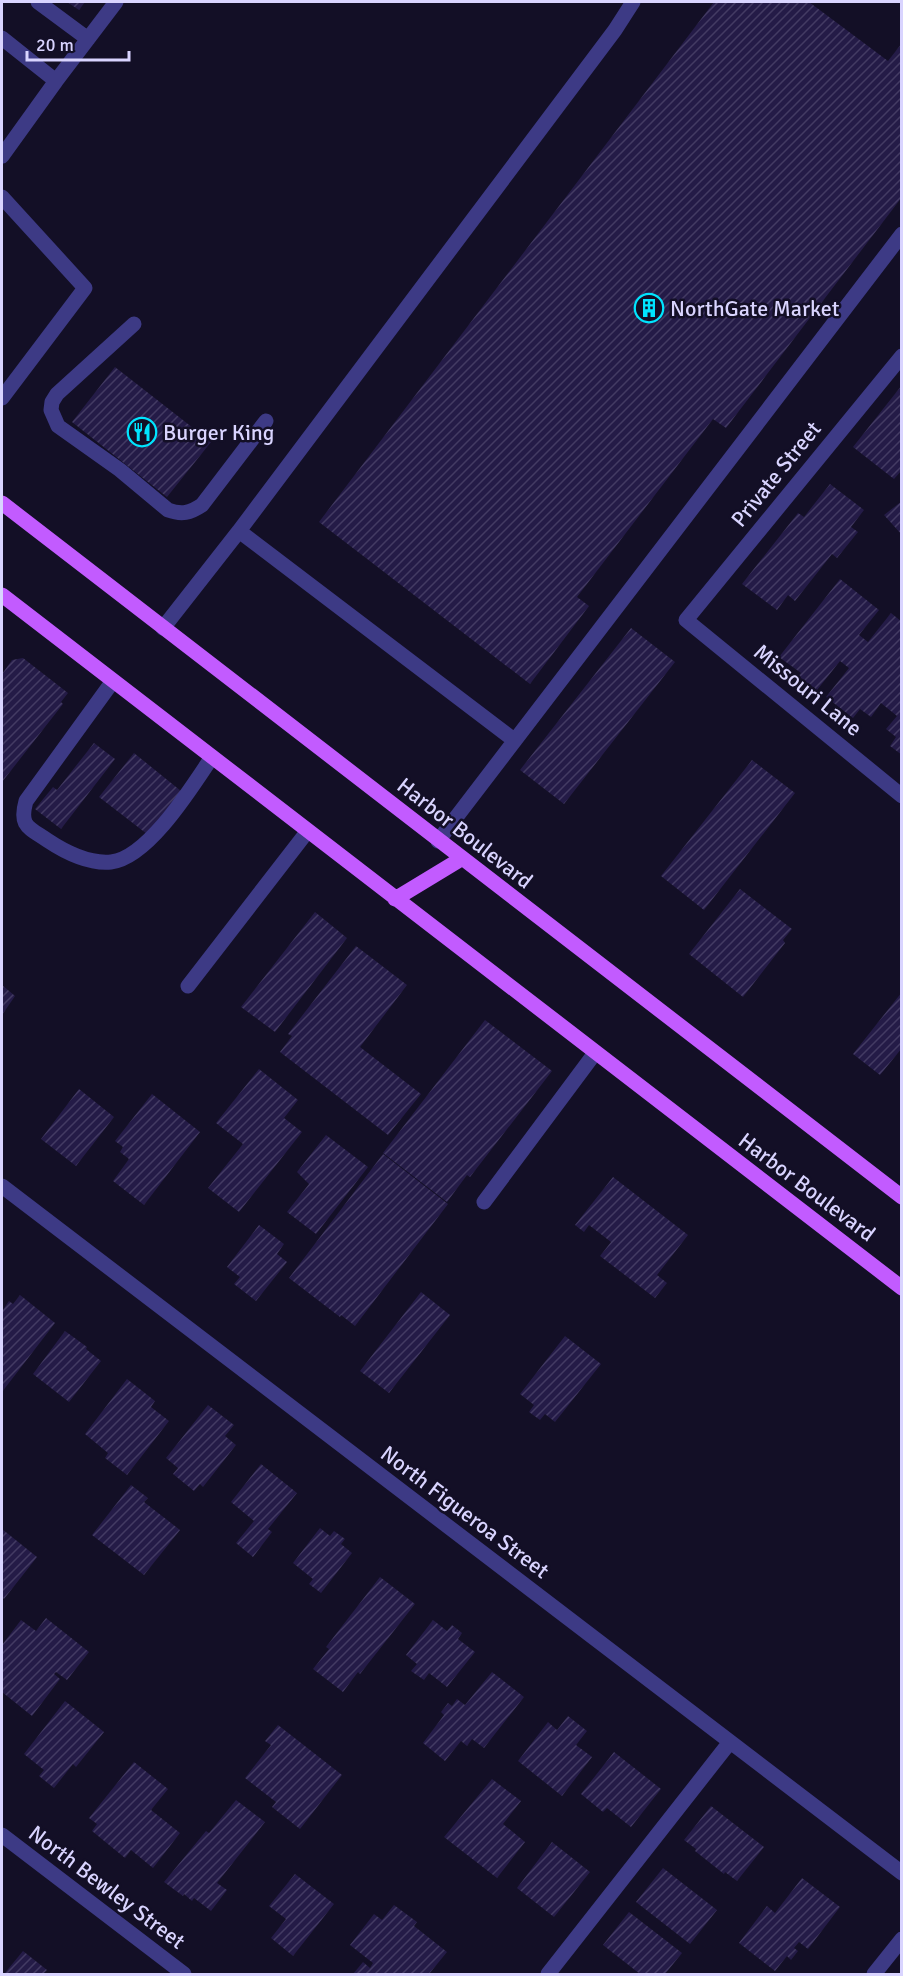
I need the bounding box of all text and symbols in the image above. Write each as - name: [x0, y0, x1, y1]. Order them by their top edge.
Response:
- scale bar: [27, 24, 129, 62]
- text: 20 m: [36, 34, 74, 56]
- building icon: NorthGate Market: [633, 292, 665, 324]
- place label: NorthGate Market: [670, 295, 840, 322]
- restaurant icon: Burger King: [126, 416, 158, 448]
- street label: Private Street: [725, 416, 827, 532]
- place label: Burger King: [163, 419, 275, 446]
- street label: Missouri Lane: [749, 638, 867, 742]
- street label: Harbor Boulevard: [392, 772, 538, 894]
- street label: Harbor Boulevard: [733, 1127, 881, 1247]
- street label: North Figueroa Street: [375, 1440, 555, 1584]
- street label: North Bewley Street: [23, 1819, 191, 1955]

